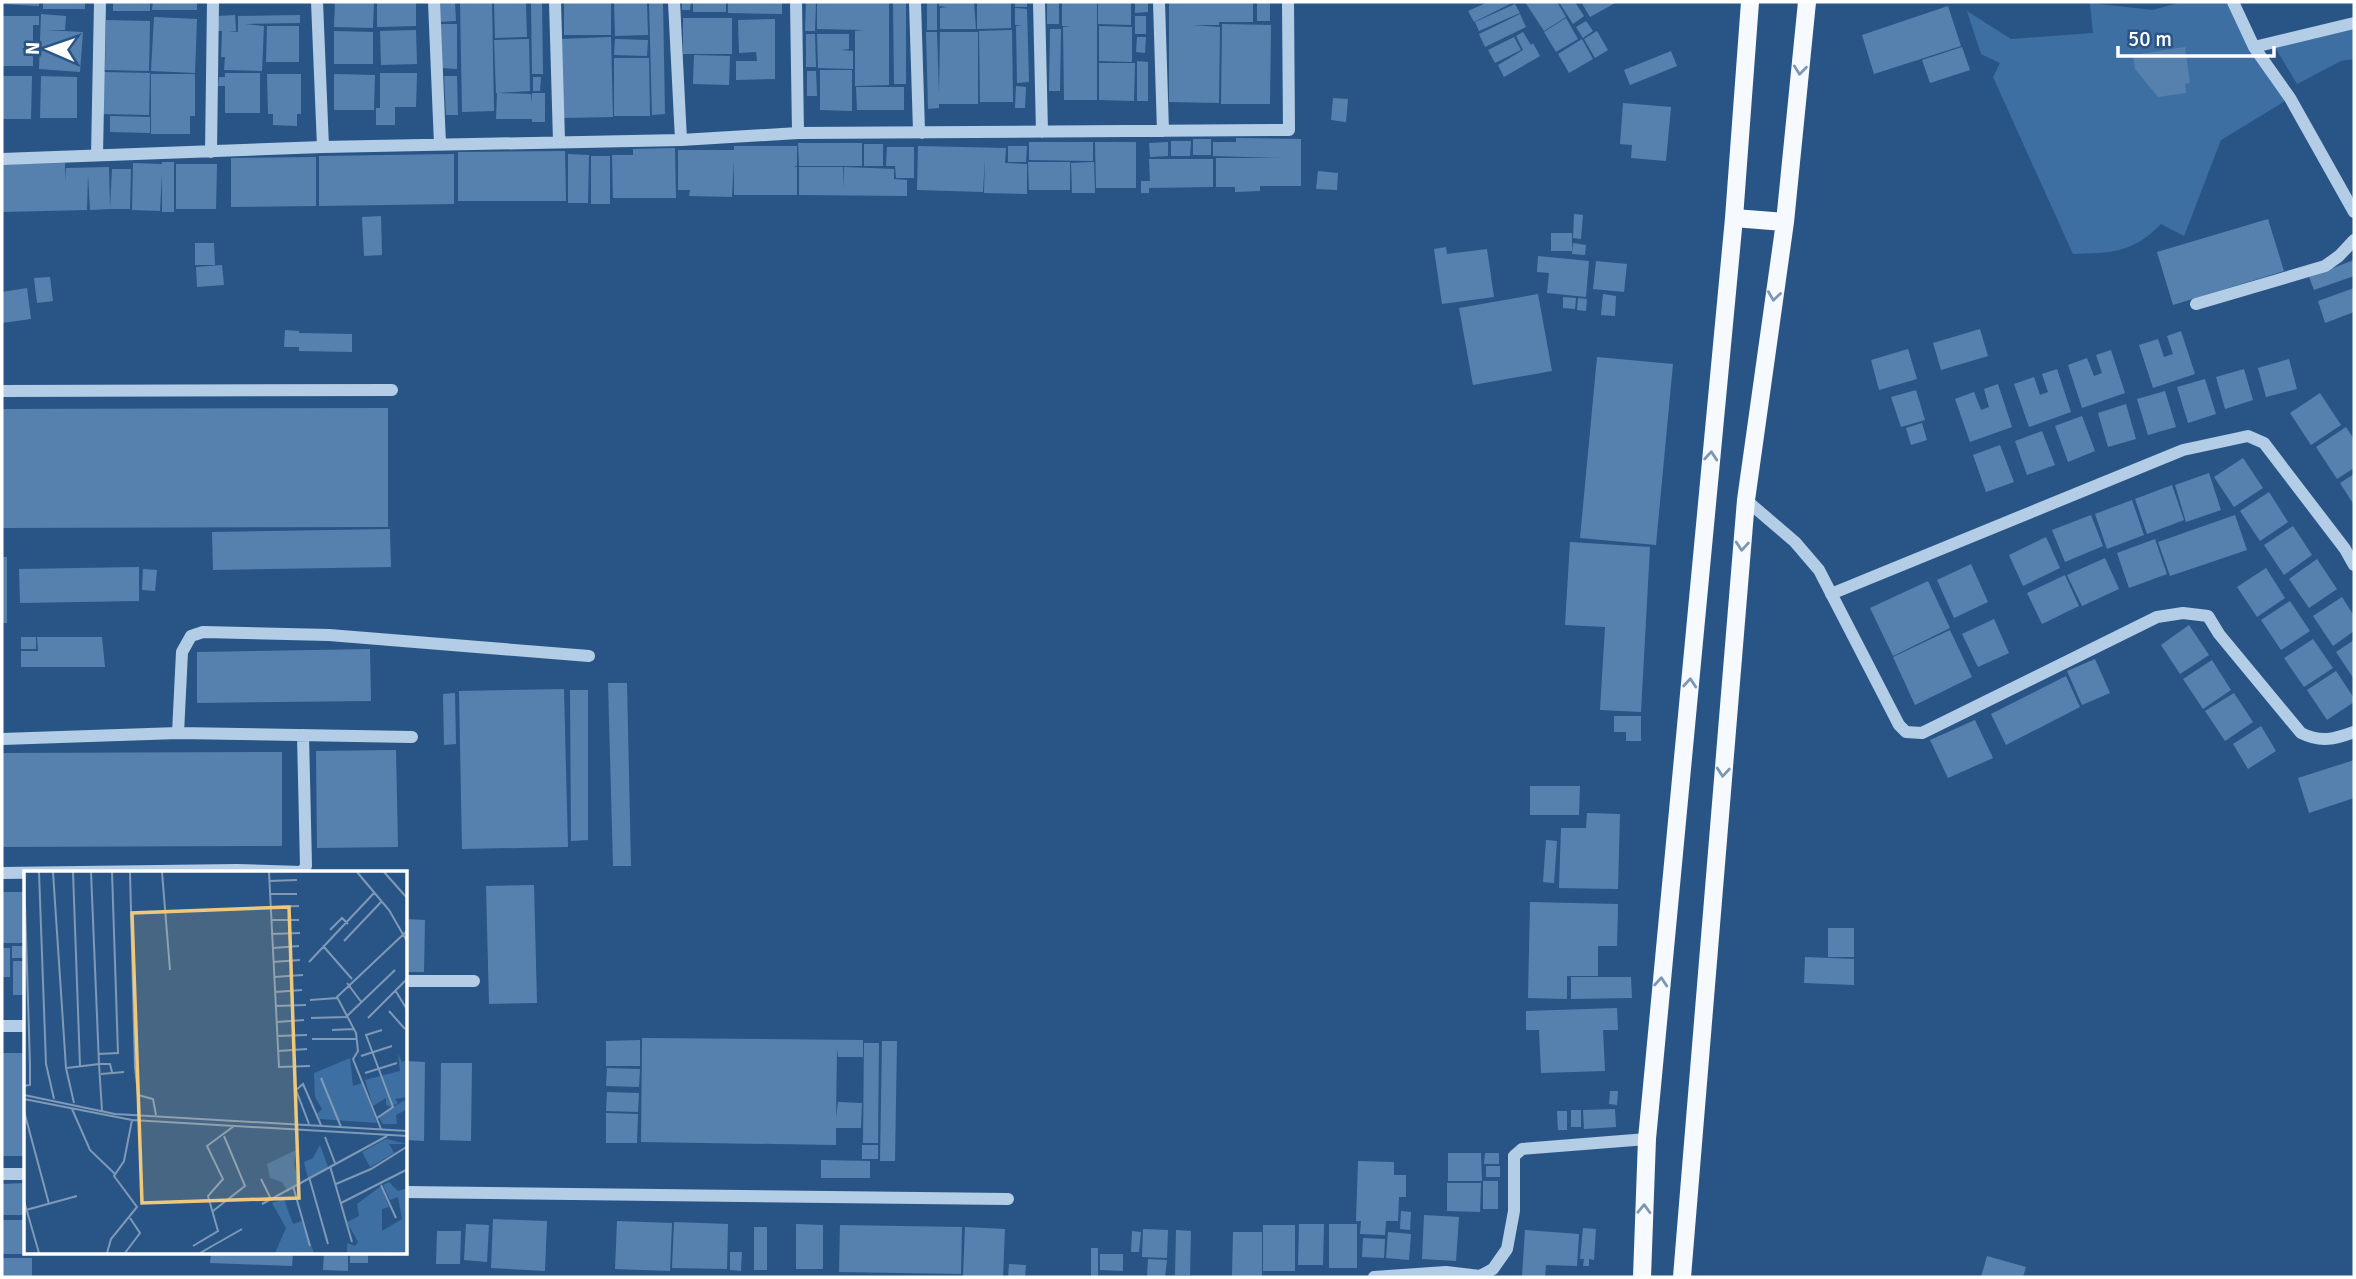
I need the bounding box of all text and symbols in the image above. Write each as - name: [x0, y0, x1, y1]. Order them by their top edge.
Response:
- north arrow: [14, 14, 84, 84]
- scale bar: [2118, 14, 2274, 58]
- text: 50 m: [2128, 26, 2172, 52]
- text: N: [21, 41, 45, 55]
- one-way arrow: [1793, 64, 1808, 75]
- one-way arrow: [1767, 290, 1782, 302]
- one-way arrow: [1703, 450, 1718, 461]
- one-way arrow: [1735, 540, 1750, 551]
- one-way arrow: [1682, 677, 1697, 688]
- one-way arrow: [1716, 767, 1731, 778]
- inset map: [24, 871, 408, 1254]
- one-way arrow: [1654, 976, 1669, 988]
- one-way arrow: [1637, 1203, 1652, 1214]

